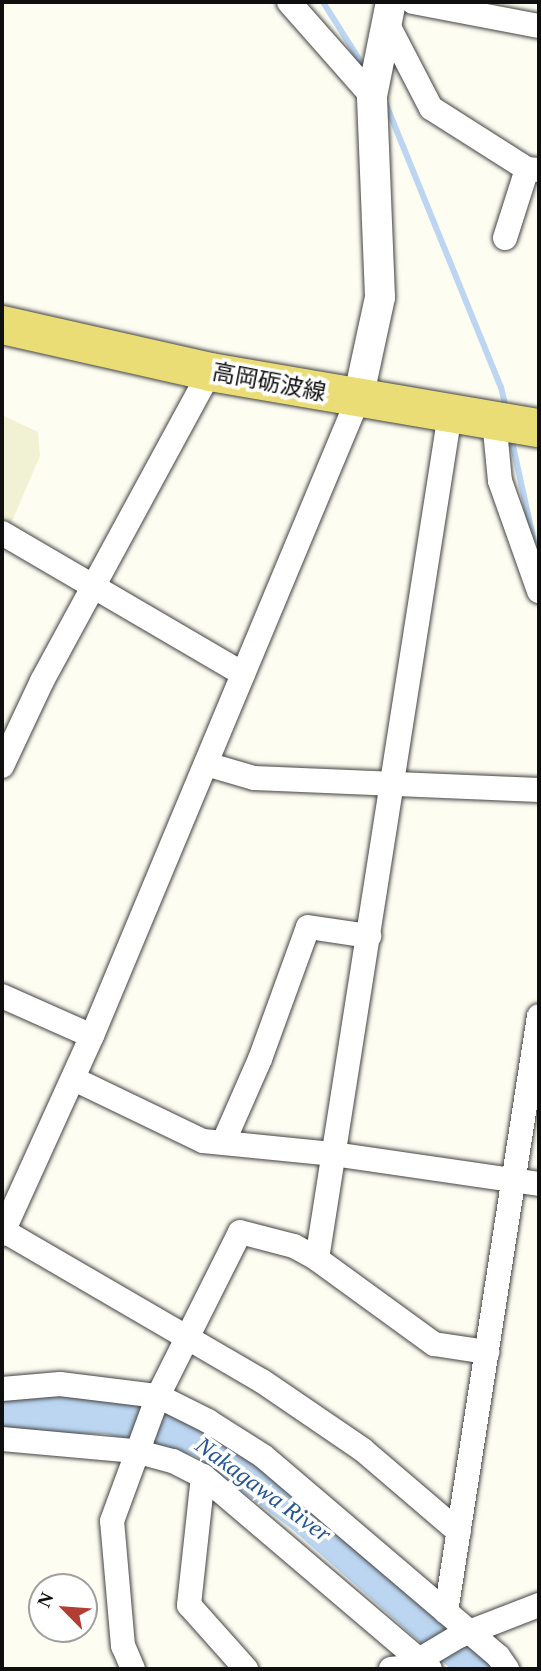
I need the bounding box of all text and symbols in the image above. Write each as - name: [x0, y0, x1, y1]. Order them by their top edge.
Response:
- street label: 高岡砺波線: [210, 358, 328, 408]
- water label: Nakagawa River: [190, 1431, 336, 1549]
- north arrow: [28, 1573, 98, 1643]
- text: N: [33, 1589, 58, 1610]

